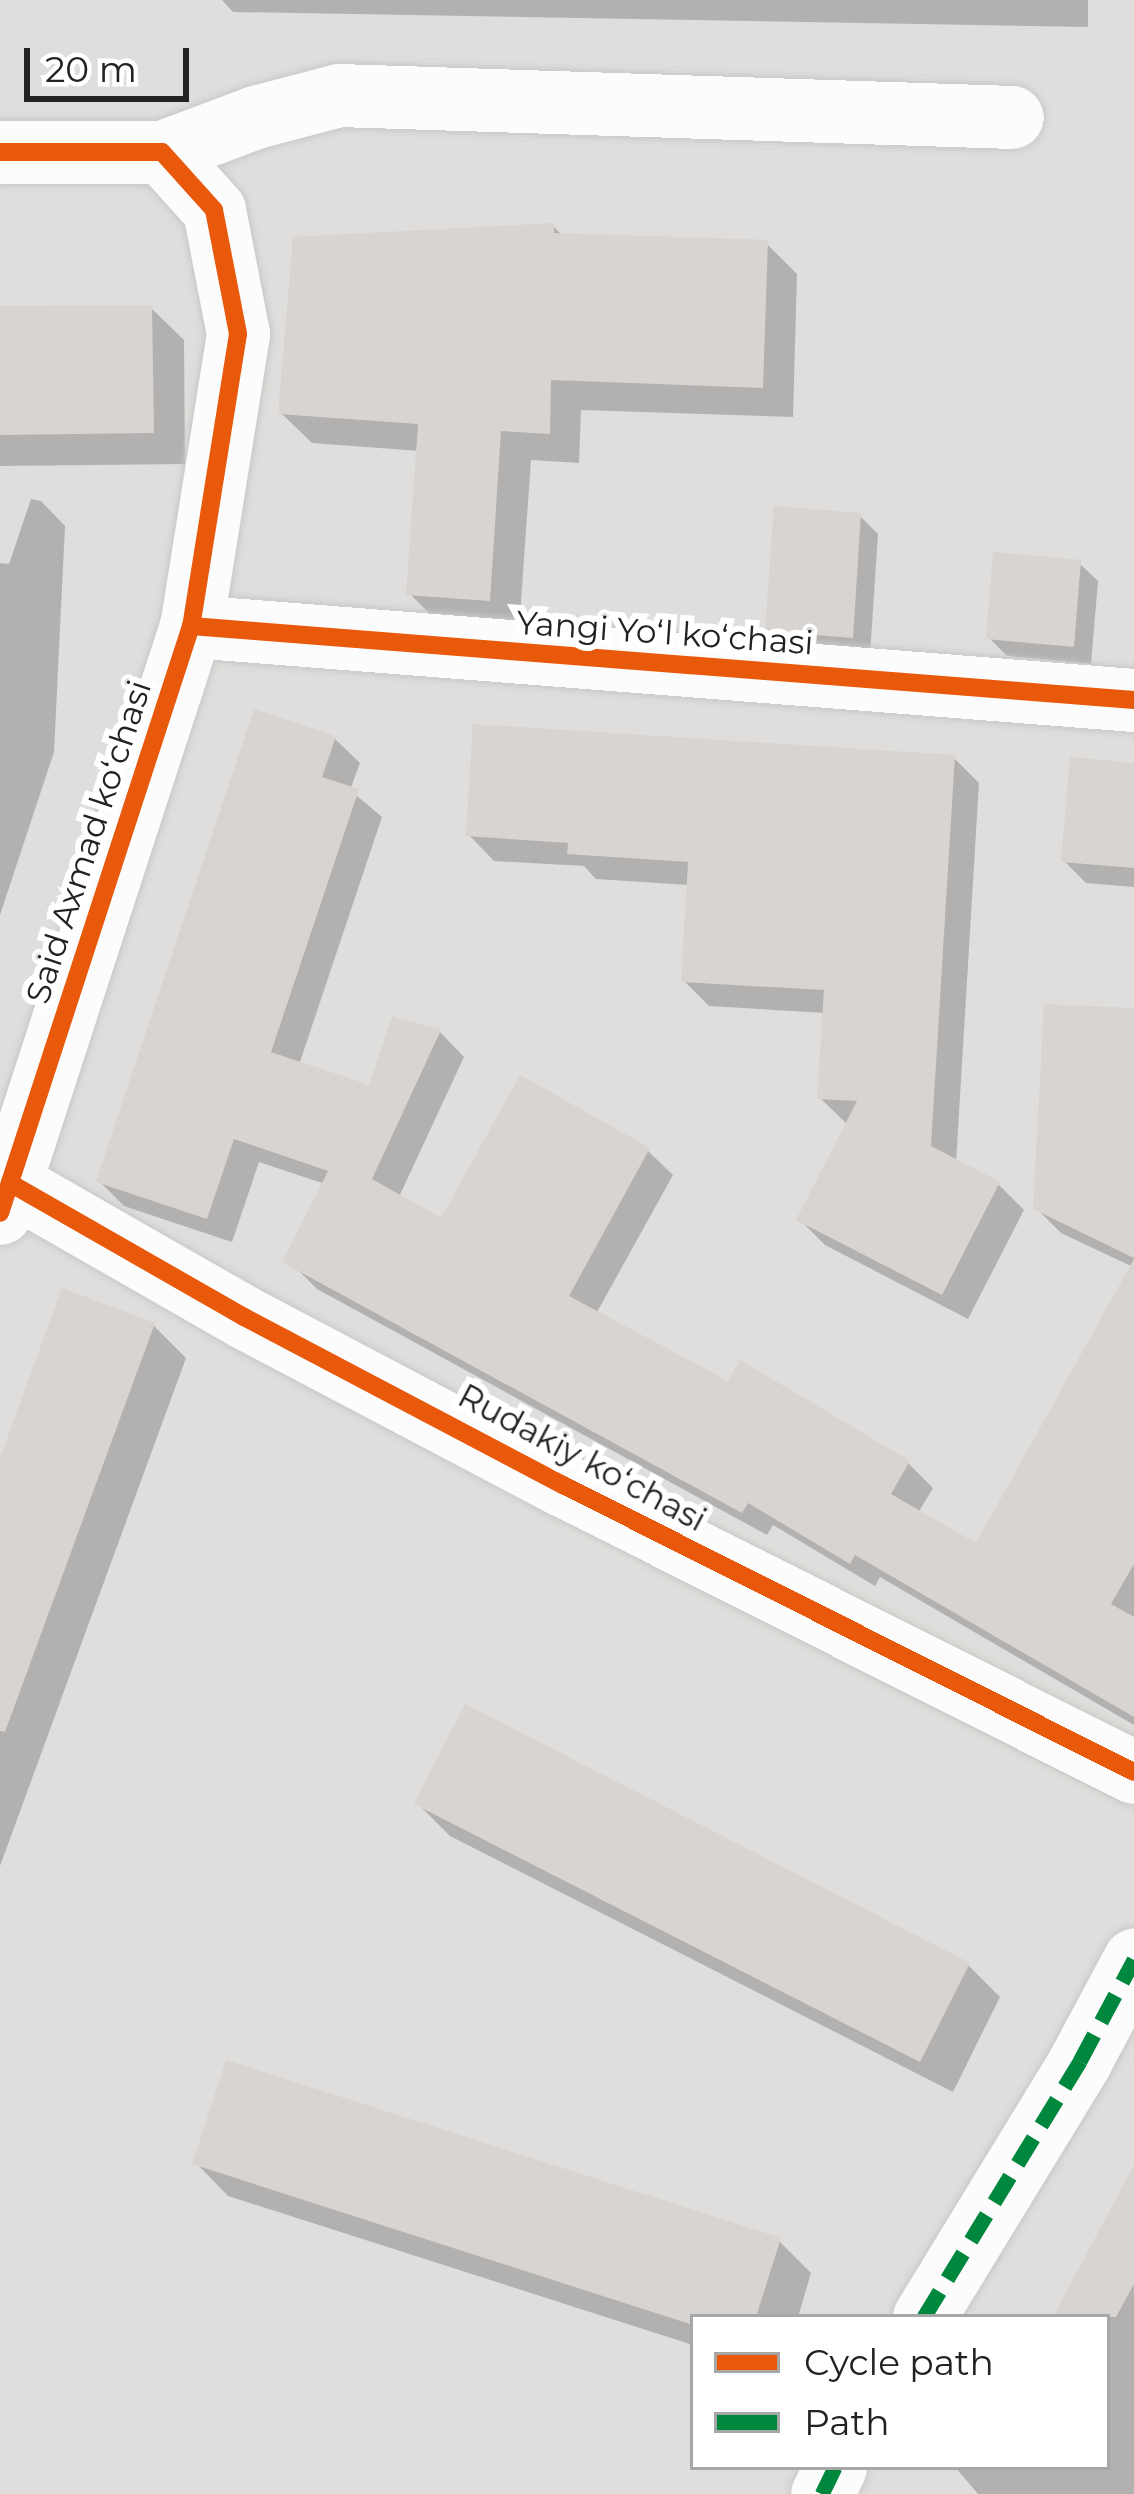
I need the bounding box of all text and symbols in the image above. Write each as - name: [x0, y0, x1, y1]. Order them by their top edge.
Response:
- scale bar: [30, 24, 195, 98]
- text: 20 m: [45, 47, 137, 91]
- street label: Yangi Yoʻl koʻchasi: [515, 603, 815, 663]
- street label: Said Axmad koʻchasi: [18, 675, 160, 1009]
- street label: Rudakiy koʻchasi: [451, 1376, 713, 1540]
- legend: [690, 2314, 1110, 2470]
- text: Cycle path: [804, 2340, 994, 2384]
- text: Path: [804, 2400, 890, 2444]

